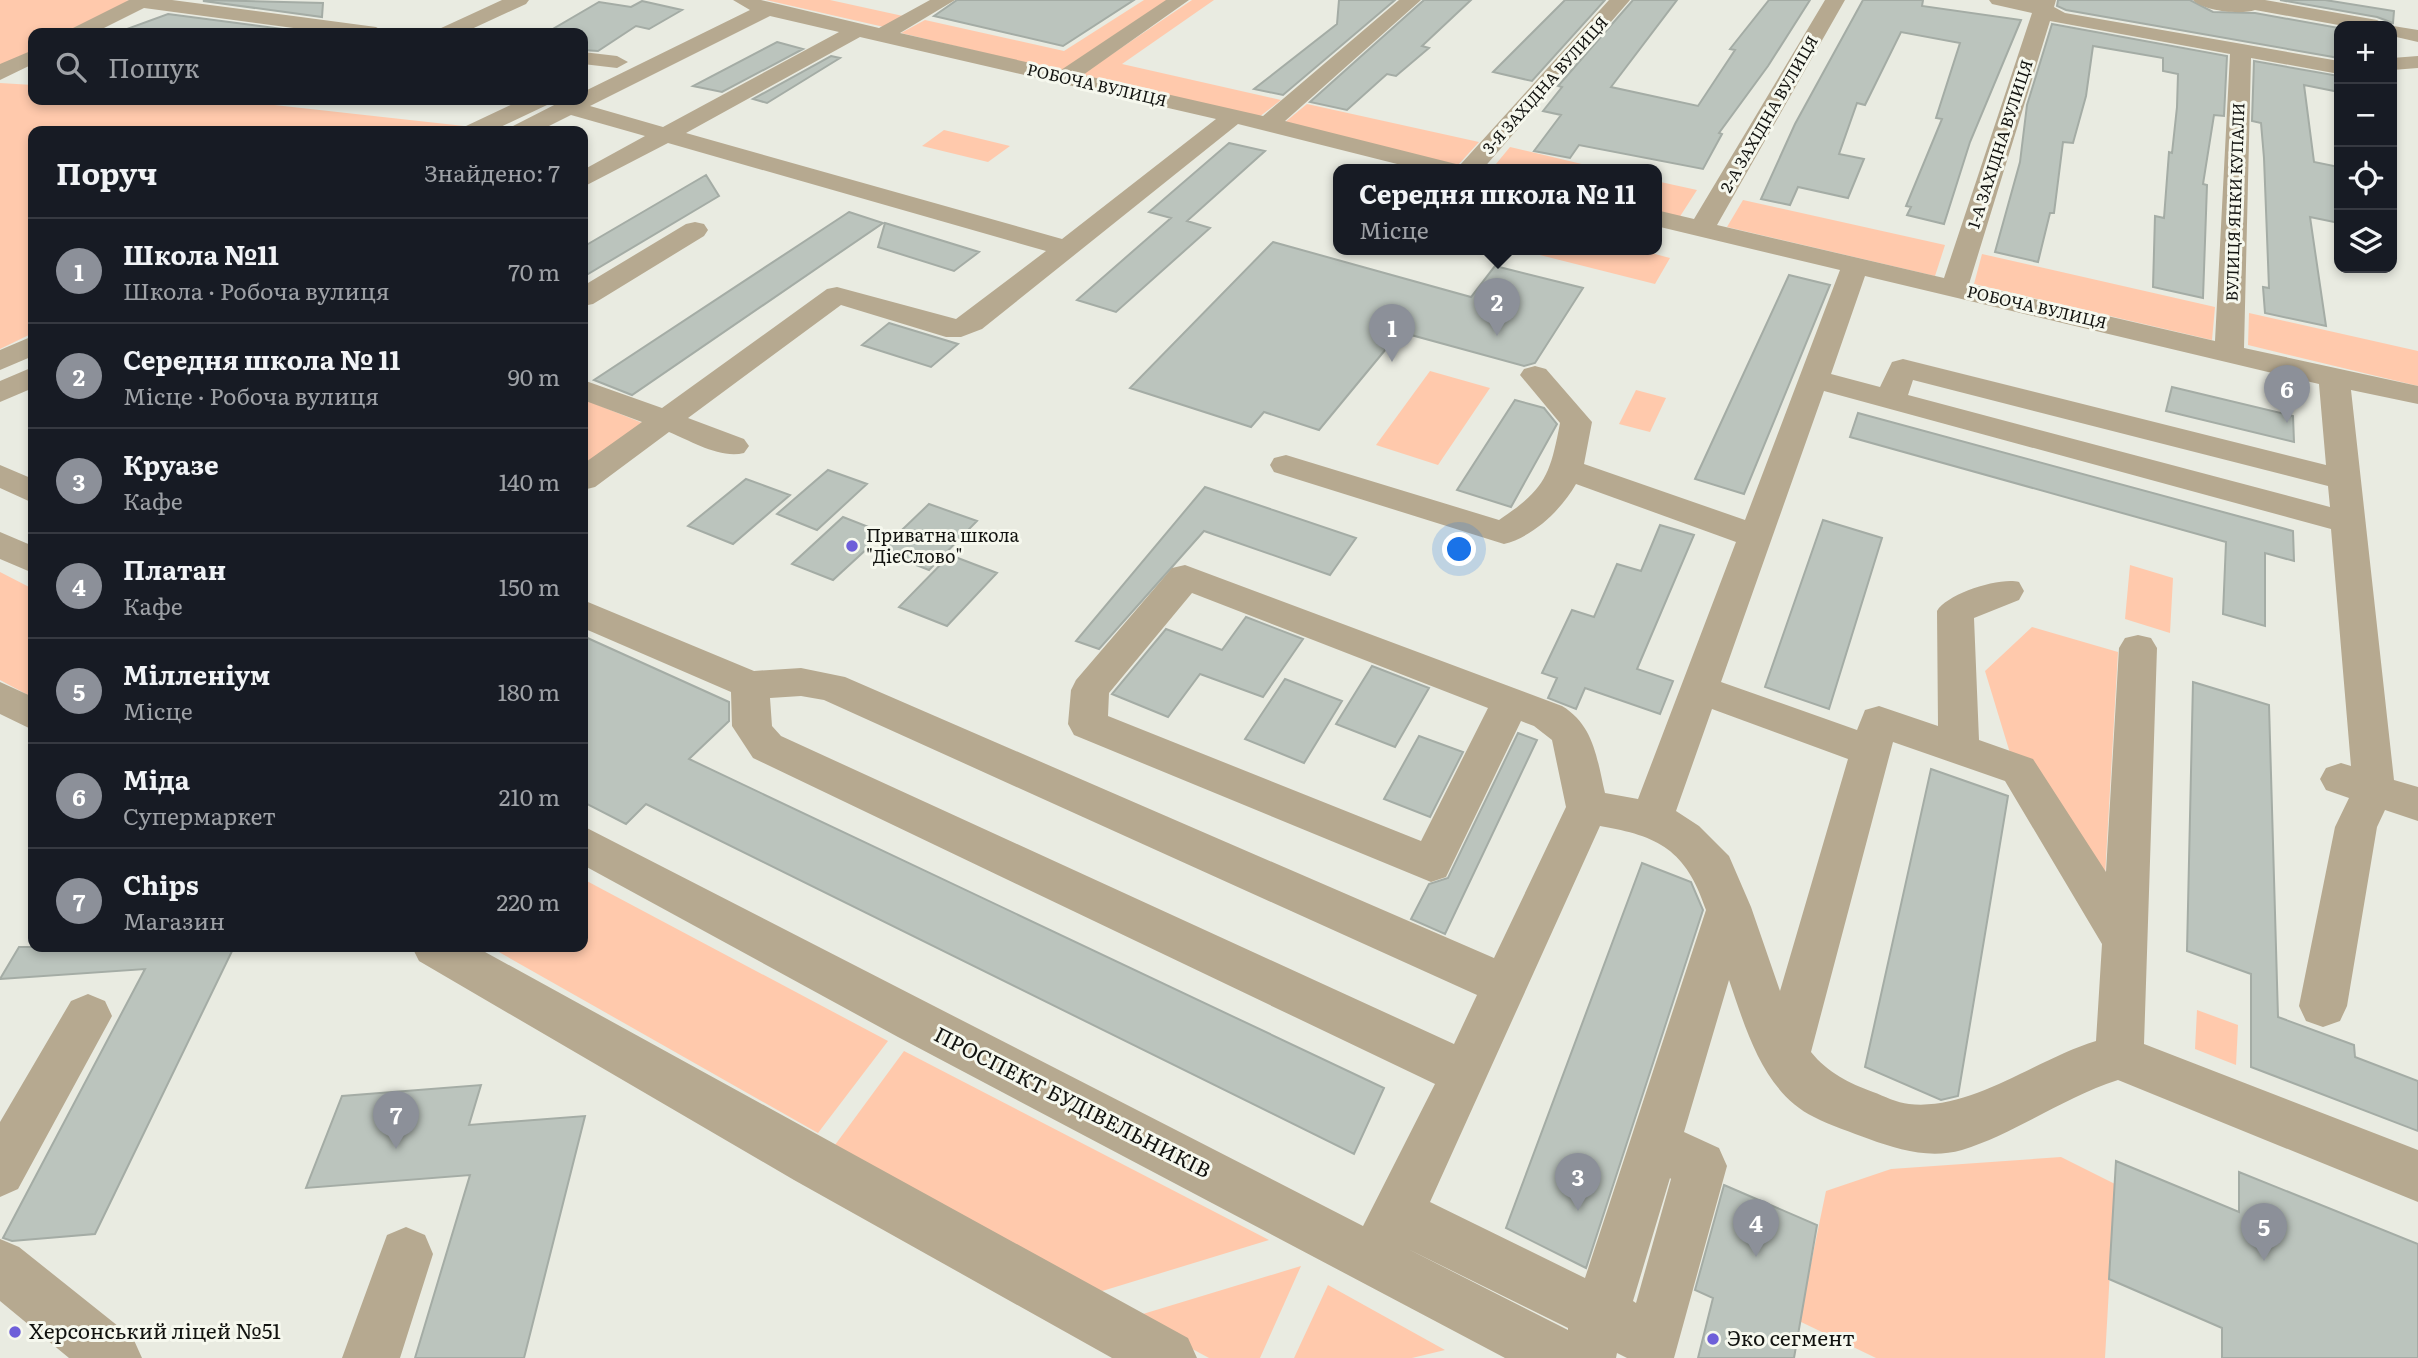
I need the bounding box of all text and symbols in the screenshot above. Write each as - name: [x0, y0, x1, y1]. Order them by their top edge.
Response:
- street label: 3-Я ЗАХІДНА ВУЛИЦЯ: [1476, 10, 1613, 159]
- map controls: [2334, 21, 2397, 273]
- button: +: [2334, 21, 2397, 84]
- search box: [28, 28, 588, 105]
- street label: 2-А ЗАХІДНА ВУЛИЦЯ: [1713, 30, 1823, 197]
- text: Пошук: [108, 47, 199, 86]
- icon: search: [52, 48, 90, 86]
- street label: РОБОЧА ВУЛИЦЯ: [1025, 56, 1169, 112]
- street label: 1-А ЗАХІДНА ВУЛИЦЯ: [1960, 56, 2038, 231]
- button: −: [2334, 84, 2397, 147]
- street label: ВУЛИЦЯ ЯНКИ КУПАЛИ: [2219, 102, 2249, 302]
- button: locate: [2334, 147, 2397, 210]
- text: Поруч: [56, 150, 157, 194]
- text: Знайдено: 7: [424, 155, 560, 189]
- popup: [1333, 164, 1662, 255]
- text: Середня школа № 11: [1359, 173, 1636, 212]
- button: layers: [2334, 210, 2397, 273]
- text: Місце: [1359, 212, 1429, 246]
- text: Школа №11: [123, 234, 279, 273]
- text: 1: [74, 254, 84, 288]
- text: 70 m: [508, 254, 560, 288]
- text: Школа · Робоча вулиця: [123, 273, 390, 307]
- pin: 2: [1474, 278, 1520, 336]
- street label: РОБОЧА ВУЛИЦЯ: [1965, 278, 2109, 334]
- pin: 1: [1369, 304, 1415, 362]
- text: Середня школа № 11: [123, 339, 400, 378]
- text: 2: [73, 359, 85, 393]
- text: 90 m: [508, 359, 560, 393]
- pin: 6: [2264, 365, 2310, 423]
- text: Місце · Робоча вулиця: [123, 378, 379, 412]
- text: Круазе: [123, 444, 219, 483]
- text: 3: [73, 464, 85, 498]
- text: 140 m: [499, 464, 560, 498]
- text: Кафе: [123, 483, 183, 517]
- place label: Приватна школа "ДієСлово": [866, 521, 1020, 569]
- your location: [1442, 532, 1476, 566]
- marker: Приватна школа "ДієСлово": [844, 538, 860, 554]
- text: Платан: [123, 549, 226, 588]
- text: 4: [72, 569, 86, 603]
- text: 150 m: [499, 569, 560, 603]
- text: Кафе: [123, 588, 183, 622]
- text: Мілленіум: [123, 654, 270, 693]
- text: 5: [73, 674, 85, 708]
- text: 180 m: [498, 674, 560, 708]
- text: Місце: [123, 693, 193, 727]
- text: Міда: [123, 759, 190, 798]
- text: 6: [72, 779, 86, 813]
- text: 210 m: [499, 779, 560, 813]
- text: Супермаркет: [123, 798, 276, 832]
- text: Chips: [123, 864, 199, 903]
- text: 7: [73, 884, 85, 918]
- text: 220 m: [496, 884, 560, 918]
- text: Магазин: [123, 903, 225, 937]
- street label: ПРОСПЕКТ БУДІВЕЛЬНИКІВ: [929, 1017, 1217, 1184]
- pin: 7: [373, 1091, 419, 1149]
- pin: 3: [1555, 1153, 1601, 1211]
- pin: 4: [1733, 1199, 1779, 1257]
- pin: 5: [2241, 1203, 2287, 1261]
- place label: Херсонський ліцей №51: [29, 1314, 281, 1345]
- place label: Эко сегмент: [1727, 1321, 1855, 1352]
- marker: Херсонський ліцей №51: [7, 1324, 23, 1340]
- marker: Эко сегмент: [1705, 1331, 1721, 1347]

